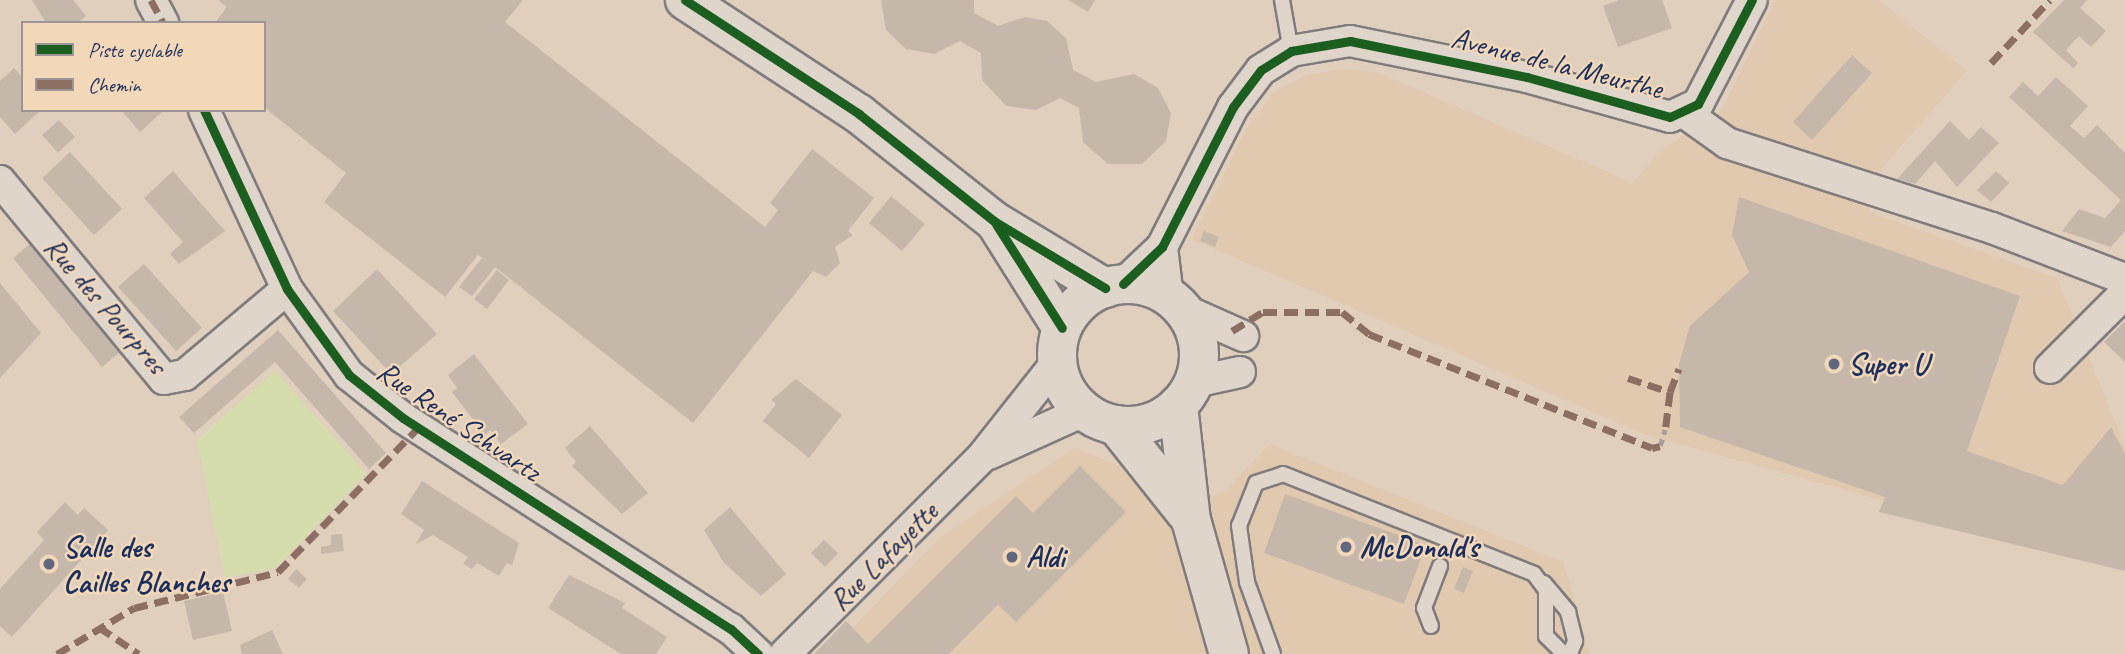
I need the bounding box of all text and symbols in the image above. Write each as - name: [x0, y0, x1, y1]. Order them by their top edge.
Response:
- street label: Avenue de la Meurthe: [1447, 19, 1667, 107]
- legend: [21, 21, 266, 112]
- text: Piste cyclable: [88, 37, 182, 63]
- text: Chemin: [88, 72, 141, 98]
- street label: Rue des Pourpres: [37, 229, 175, 381]
- place label: Super U: [1848, 346, 1927, 382]
- street label: Rue René Schvartz: [370, 353, 548, 489]
- marker: Super U: [1826, 356, 1842, 372]
- street label: Rue Lafayette: [821, 494, 945, 618]
- place label: Salle des Cailles Blanches: [63, 529, 230, 600]
- place label: McDonald's: [1360, 529, 1479, 565]
- place label: Aldi: [1026, 539, 1065, 575]
- marker: McDonald's: [1338, 539, 1354, 555]
- marker: Aldi: [1004, 549, 1020, 565]
- marker: Salle des Cailles Blanches: [41, 556, 57, 572]

